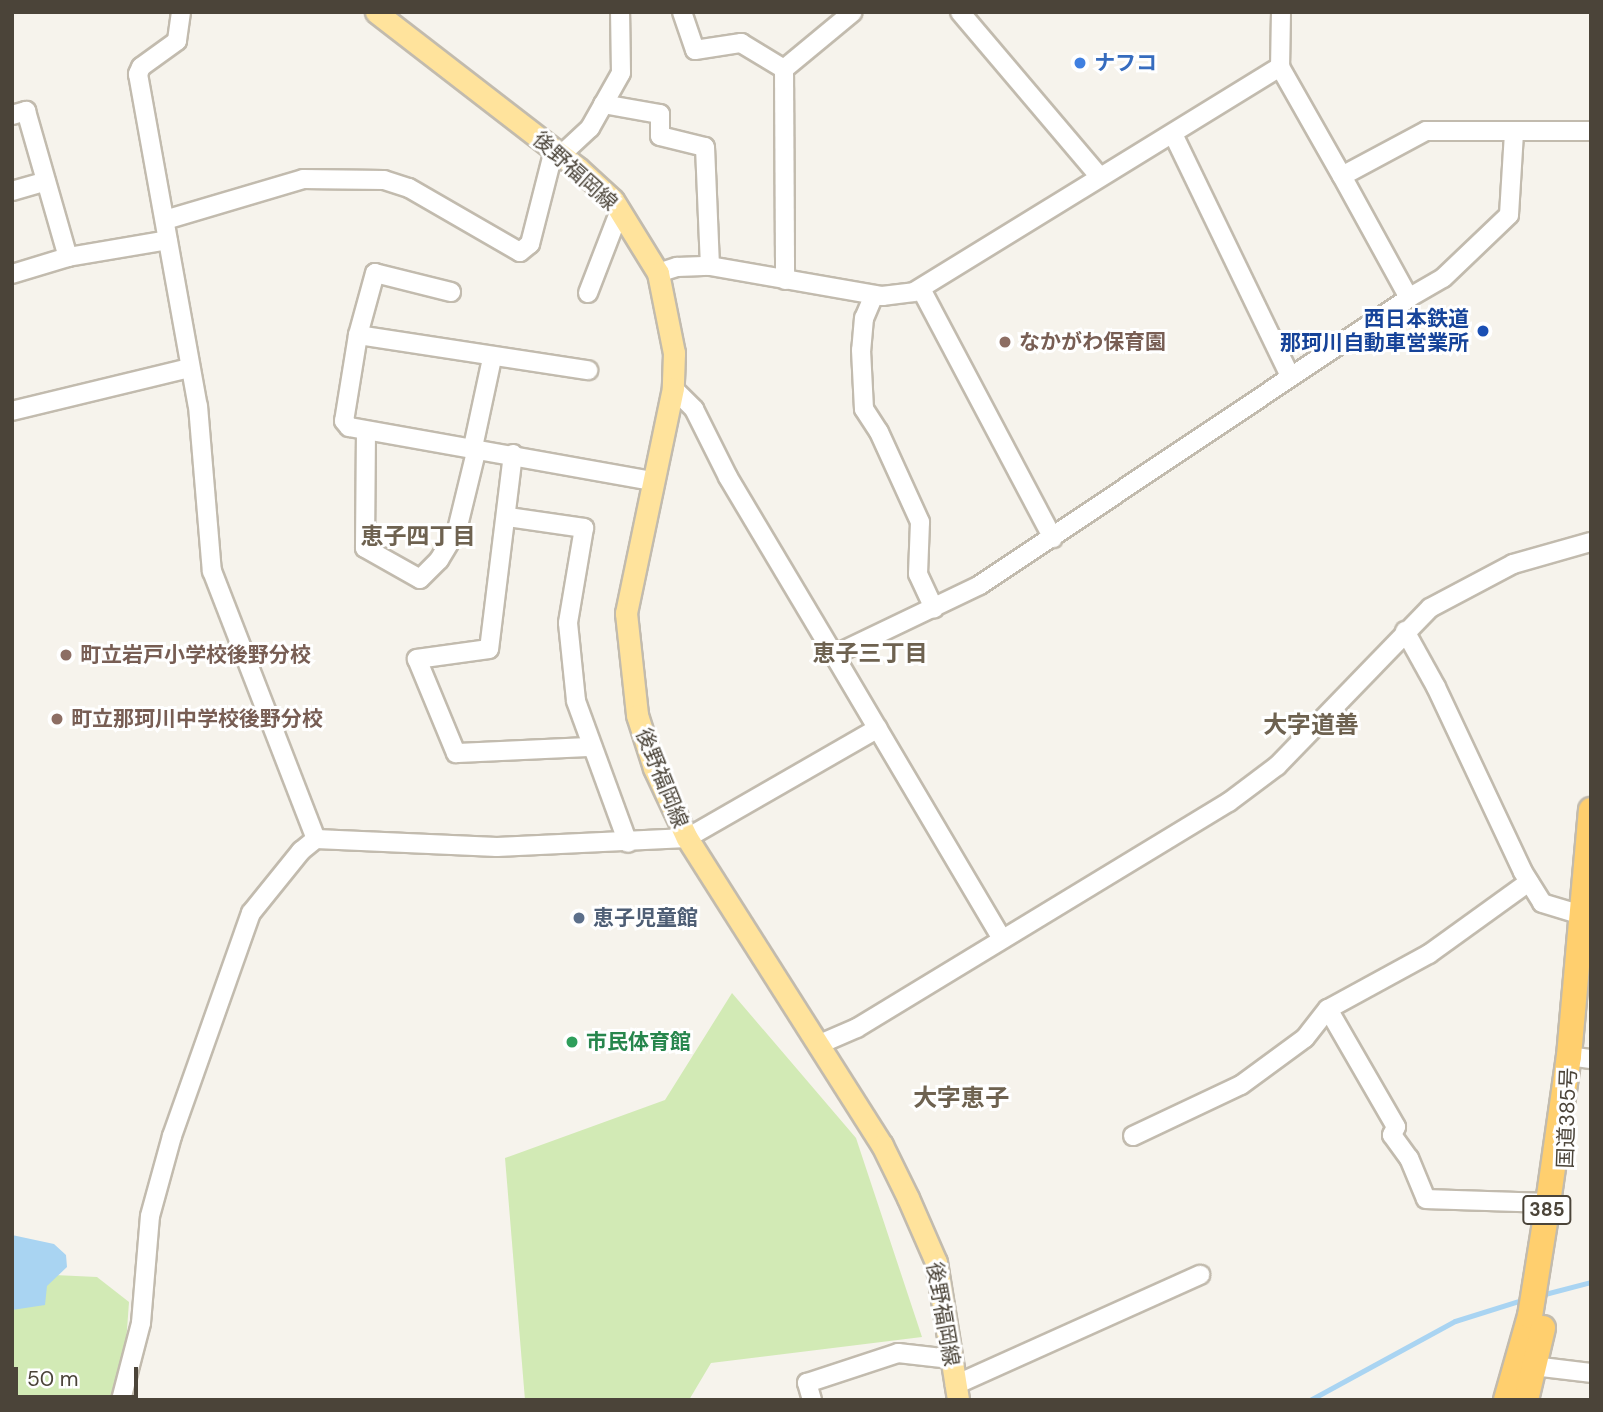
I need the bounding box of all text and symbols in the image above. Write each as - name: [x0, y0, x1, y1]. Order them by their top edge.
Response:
- place label: ナフコ: [1094, 50, 1157, 76]
- marker: ナフコ: [1072, 55, 1088, 71]
- street label: 後野福岡線: [528, 127, 622, 215]
- place label: 西日本鉄道 那珂川自動車営業所: [1280, 306, 1469, 356]
- marker: 西日本鉄道 那珂川自動車営業所: [1475, 323, 1491, 339]
- place label: なかがわ保育園: [1019, 329, 1166, 355]
- marker: なかがわ保育園: [997, 334, 1013, 350]
- district label: 恵子四丁目: [361, 522, 475, 550]
- district label: 恵子三丁目: [813, 639, 927, 667]
- place label: 町立岩戸小学校後野分校: [80, 642, 311, 668]
- marker: 町立岩戸小学校後野分校: [58, 647, 74, 663]
- place label: 町立那珂川中学校後野分校: [71, 706, 323, 732]
- marker: 町立那珂川中学校後野分校: [49, 711, 65, 727]
- district label: 大字道善: [1263, 711, 1359, 739]
- street label: 後野福岡線: [631, 725, 693, 831]
- place label: 恵子児童館: [593, 905, 698, 931]
- marker: 恵子児童館: [571, 910, 587, 926]
- place label: 市民体育館: [586, 1029, 691, 1055]
- marker: 市民体育館: [564, 1034, 580, 1050]
- street label: 国道385号: [1553, 1067, 1581, 1169]
- district label: 大字恵子: [913, 1084, 1009, 1112]
- road number: 385: [1521, 1194, 1573, 1226]
- street label: 後野福岡線: [921, 1260, 965, 1368]
- scale bar: [18, 1352, 142, 1396]
- text: 50 m: [27, 1365, 78, 1393]

